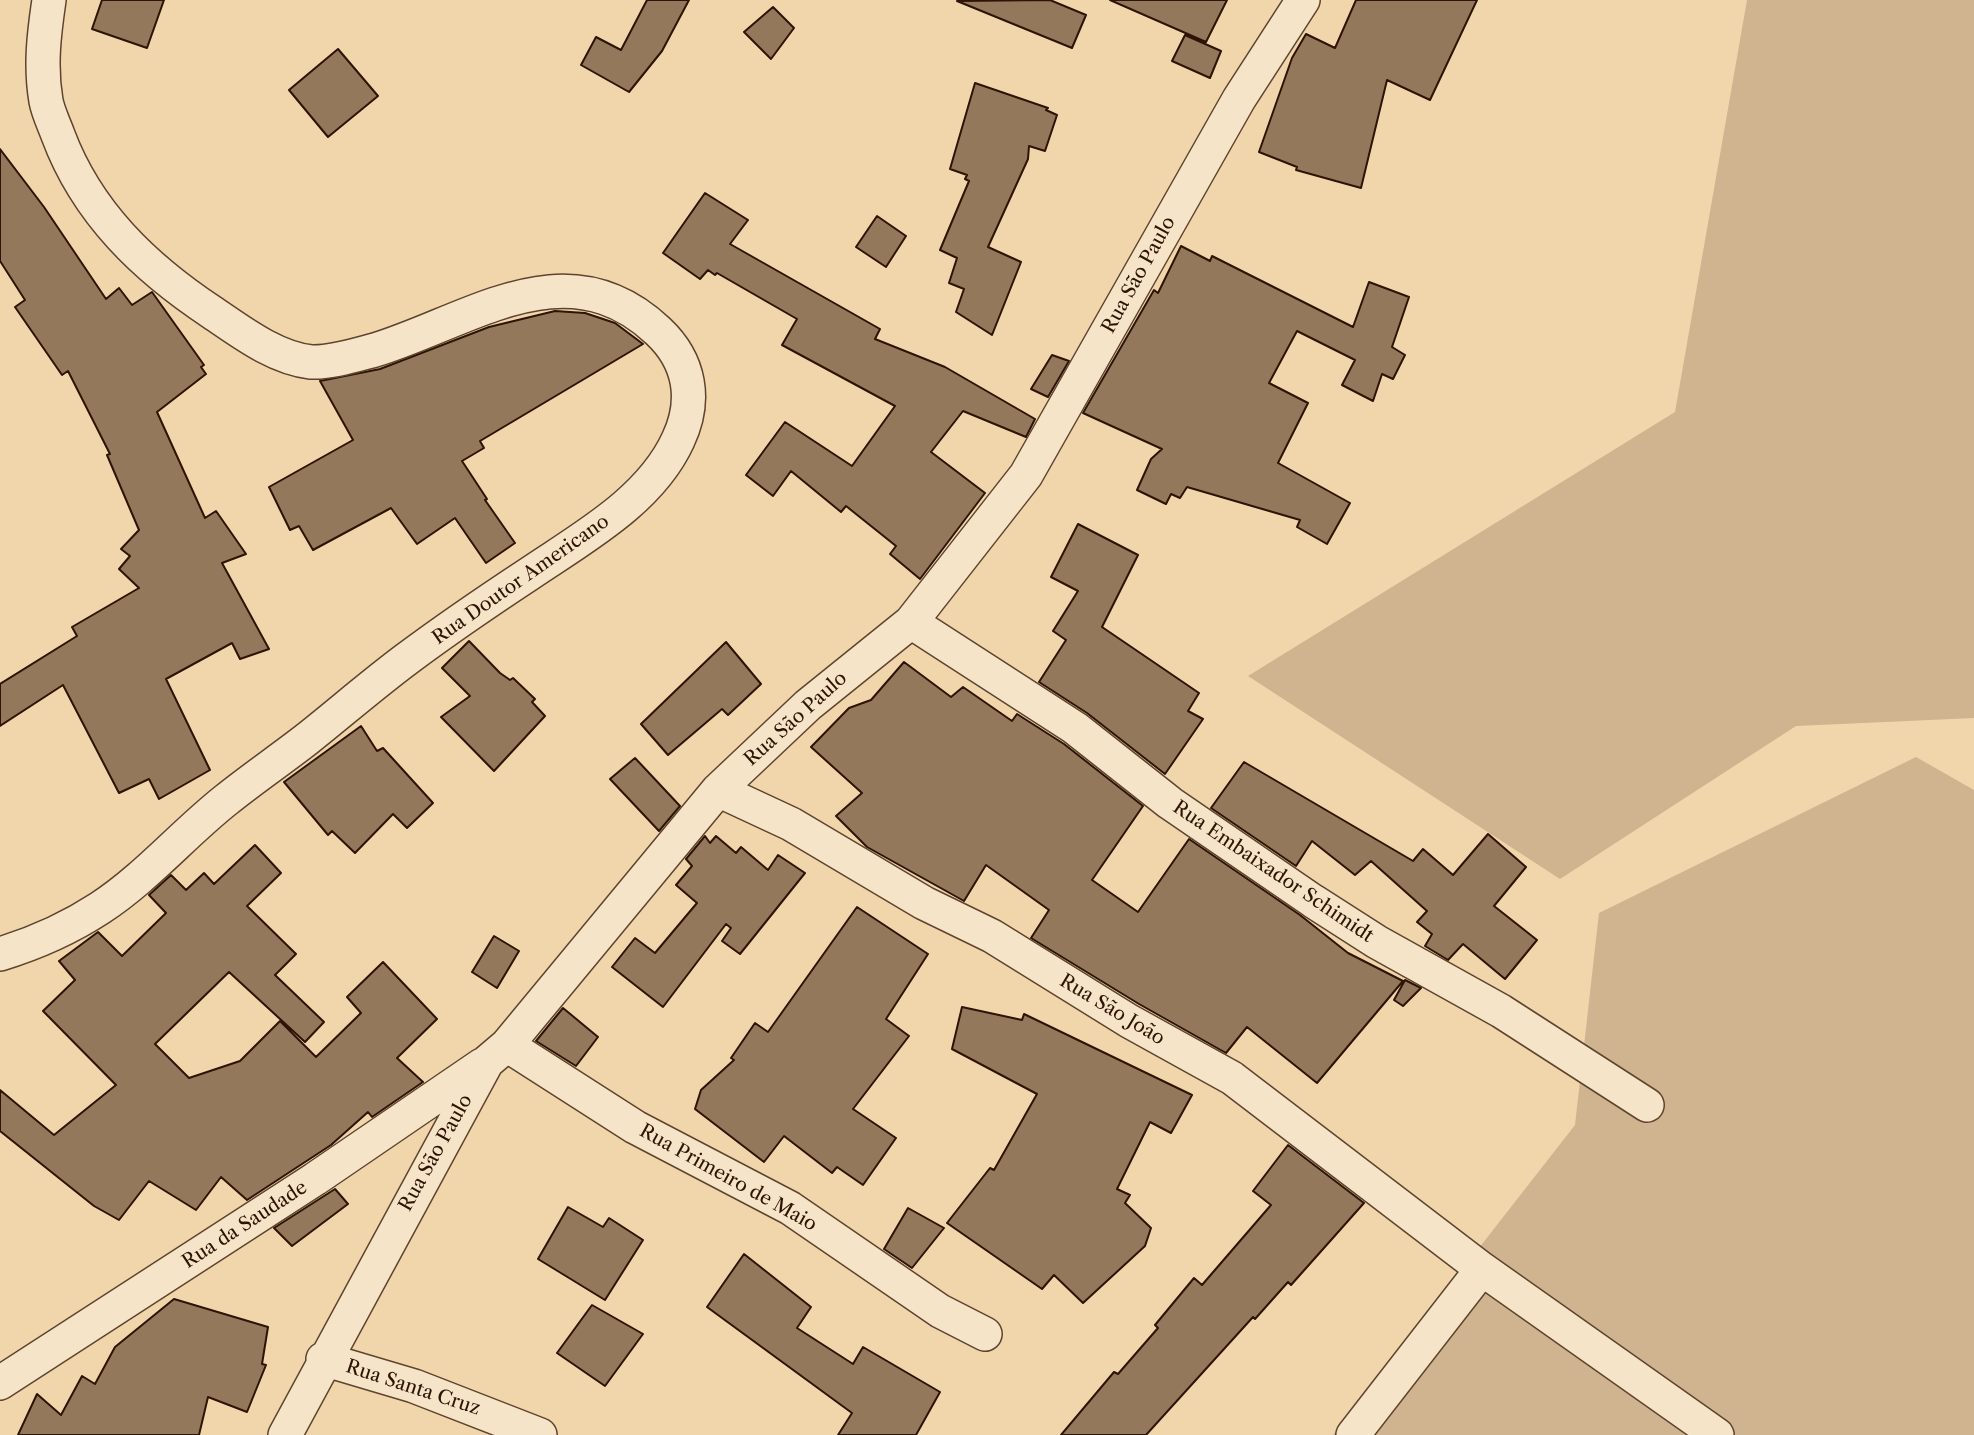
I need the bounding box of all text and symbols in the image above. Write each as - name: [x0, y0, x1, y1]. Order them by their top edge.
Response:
- street label: Rua São Paulo: [1098, 213, 1180, 337]
- street label: Rua Doutor Americano: [428, 510, 614, 650]
- street label: Rua São Paulo: [740, 667, 852, 771]
- street label: Rua Embaixador Schimidt: [1168, 796, 1378, 948]
- street label: Rua São João: [1055, 970, 1169, 1050]
- street label: Rua São Paulo: [395, 1091, 477, 1215]
- street label: Rua Primeiro de Maio: [635, 1120, 821, 1236]
- street label: Rua da Saudade: [178, 1176, 312, 1274]
- street label: Rua Santa Cruz: [343, 1356, 483, 1420]

